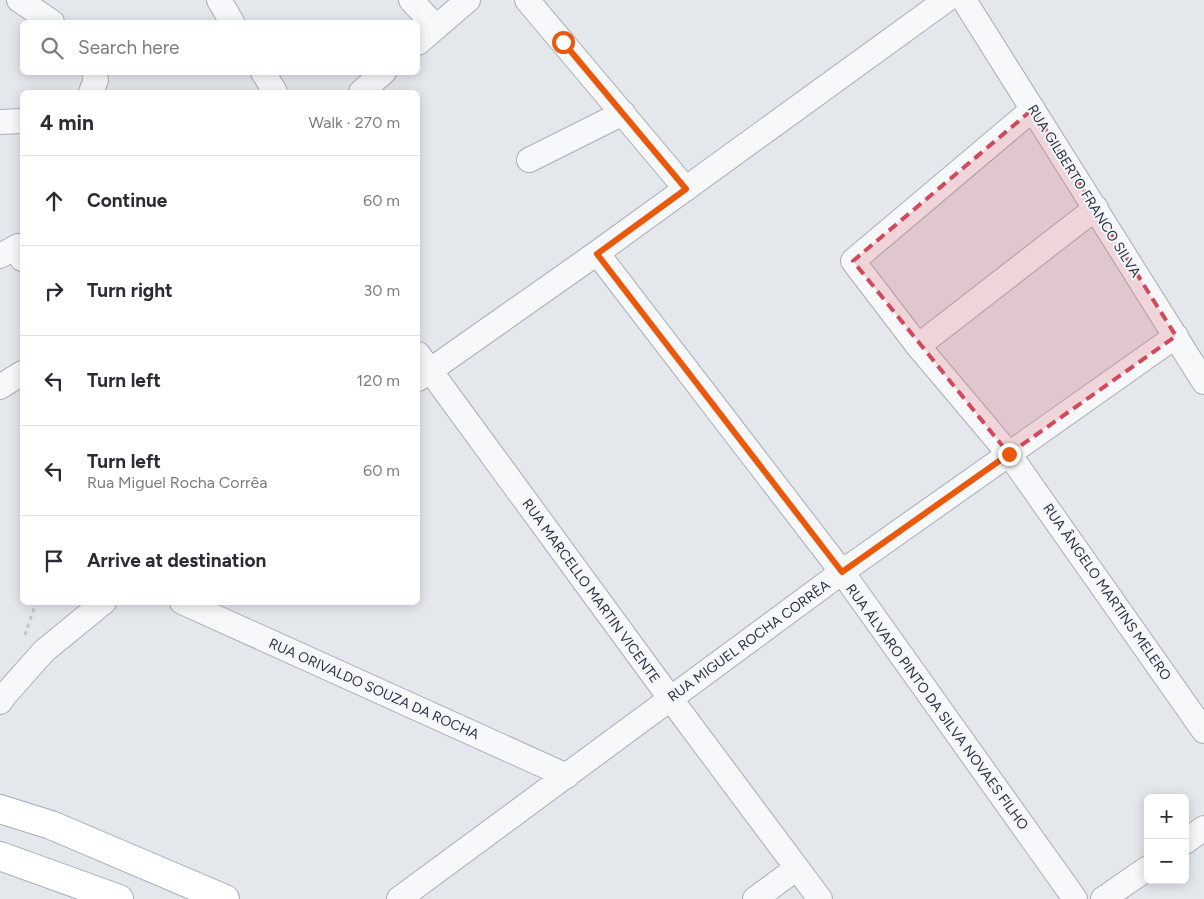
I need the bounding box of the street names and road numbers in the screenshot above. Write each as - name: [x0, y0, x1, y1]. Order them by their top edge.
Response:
- street label: RUA GILBERTO FRANCO SILVA: [1024, 102, 1144, 281]
- street label: RUA MARCELLO MARTIN VICENTE: [519, 496, 663, 686]
- street label: RUA ÂNGELO MARTINS MELERO: [1039, 500, 1175, 684]
- street label: RUA MIGUEL ROCHA CORRÊA: [665, 576, 834, 706]
- street label: RUA ÁLVARO PINTO DA SILVA NOVAES FILHO: [842, 581, 1032, 833]
- street label: RUA ORIVALDO SOUZA DA ROCHA: [266, 635, 482, 743]

